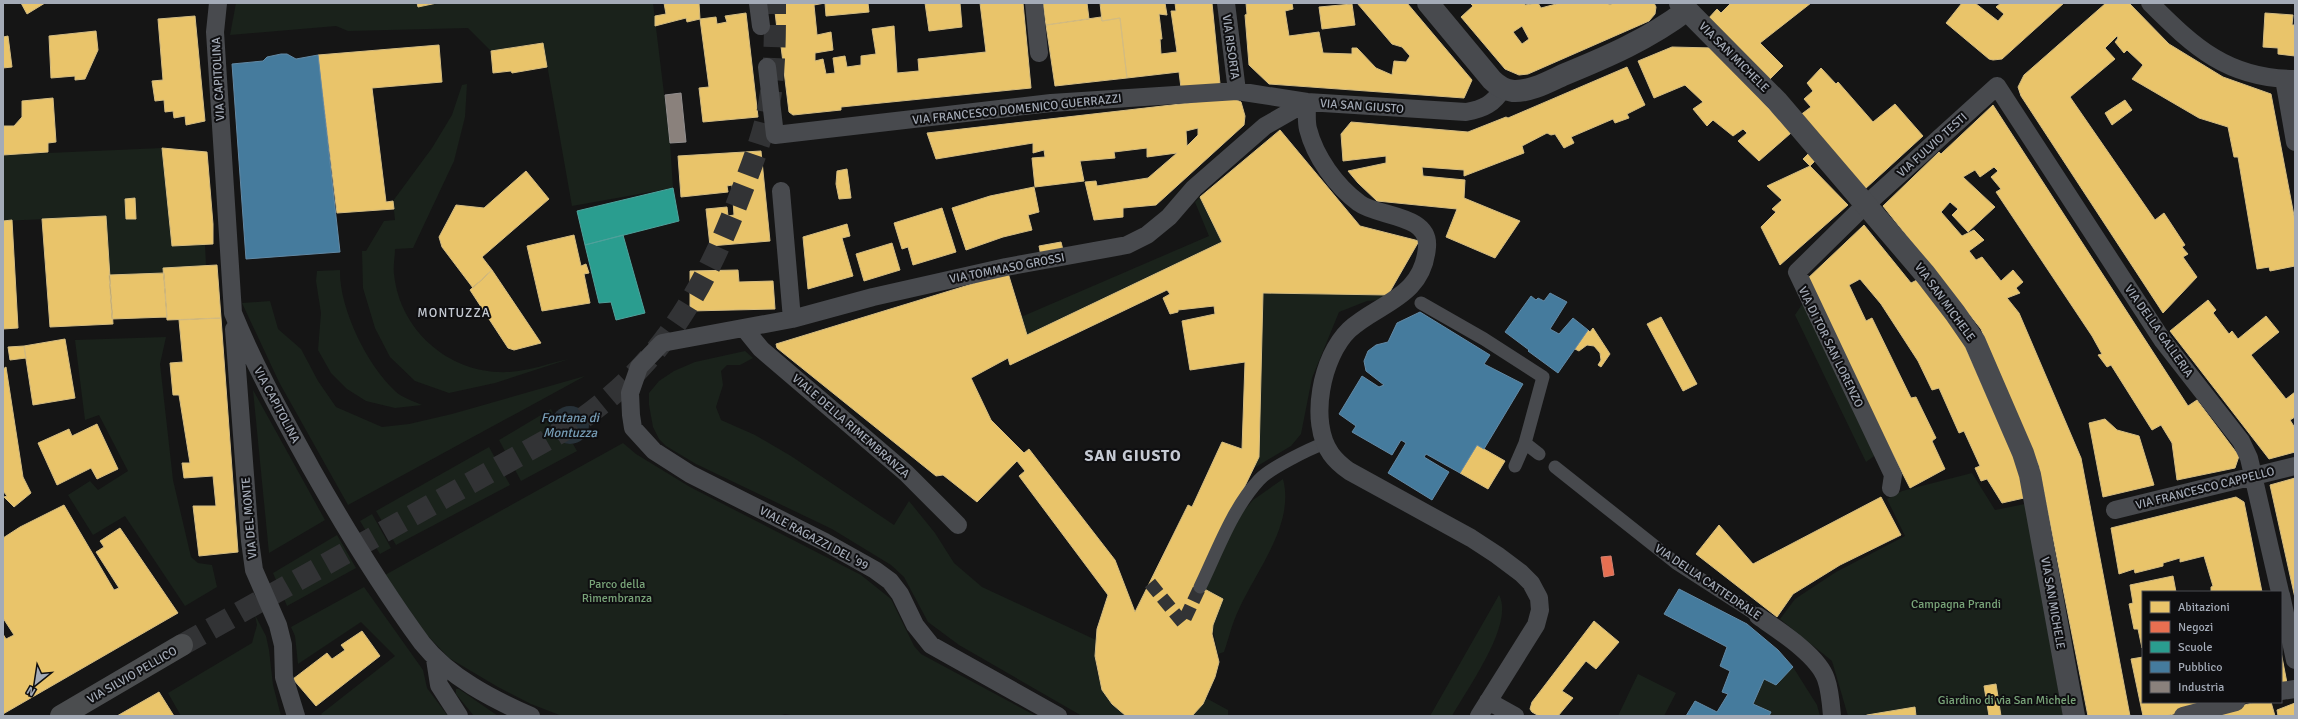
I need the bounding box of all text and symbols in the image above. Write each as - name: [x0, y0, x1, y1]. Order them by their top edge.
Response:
- street label: VIA RISORTA: [1219, 14, 1243, 81]
- street label: VIA SAN MICHELE: [1695, 19, 1772, 96]
- street label: VIA CAPITOLINA: [209, 36, 228, 121]
- street label: VIA FRANCESCO DOMENICO GUERRAZZI: [912, 91, 1123, 128]
- street label: VIA SAN GIUSTO: [1319, 96, 1405, 117]
- street label: VIA FULVIO TESTI: [1894, 110, 1971, 181]
- street label: VIA TOMMASO GROSSI: [948, 250, 1066, 287]
- street label: VIA SAN MICHELE: [1911, 260, 1978, 345]
- street label: VIA DELLA GALLERIA: [2121, 282, 2196, 381]
- street label: VIA DI TOR SAN LORENZO: [1795, 284, 1866, 410]
- district label: MONTUZZA: [417, 305, 491, 321]
- street label: VIA CAPITOLINA: [250, 365, 303, 446]
- street label: VIALE DELLA RIMEMBRANZA: [789, 371, 913, 482]
- water label: Fontana di Montuzza: [541, 410, 601, 441]
- district label: SAN GIUSTO: [1084, 446, 1182, 466]
- street label: VIA FRANCESCO CAPPELLO: [2134, 464, 2276, 513]
- street label: VIA DEL MONTE: [238, 476, 261, 560]
- street label: VIALE RAGAZZI DEL '99: [757, 503, 871, 574]
- street label: VIA DELLA CATTEDRALE: [1652, 541, 1764, 624]
- street label: VIA SAN MICHELE: [2037, 556, 2068, 651]
- park label: Parco della Rimembranza: [582, 577, 652, 606]
- legend: [2142, 591, 2282, 703]
- park label: Campagna Prandi: [1911, 597, 2001, 612]
- text: Abitazioni: [2178, 600, 2230, 615]
- text: Negozi: [2178, 620, 2213, 635]
- text: Scuole: [2178, 640, 2213, 655]
- street label: VIA SILVIO PELLICO: [85, 644, 180, 707]
- text: Pubblico: [2178, 660, 2222, 675]
- north arrow: [16, 663, 56, 703]
- text: Industria: [2178, 680, 2224, 695]
- text: N: [25, 684, 38, 699]
- park label: Giardino di via San Michele: [1938, 693, 2076, 708]

